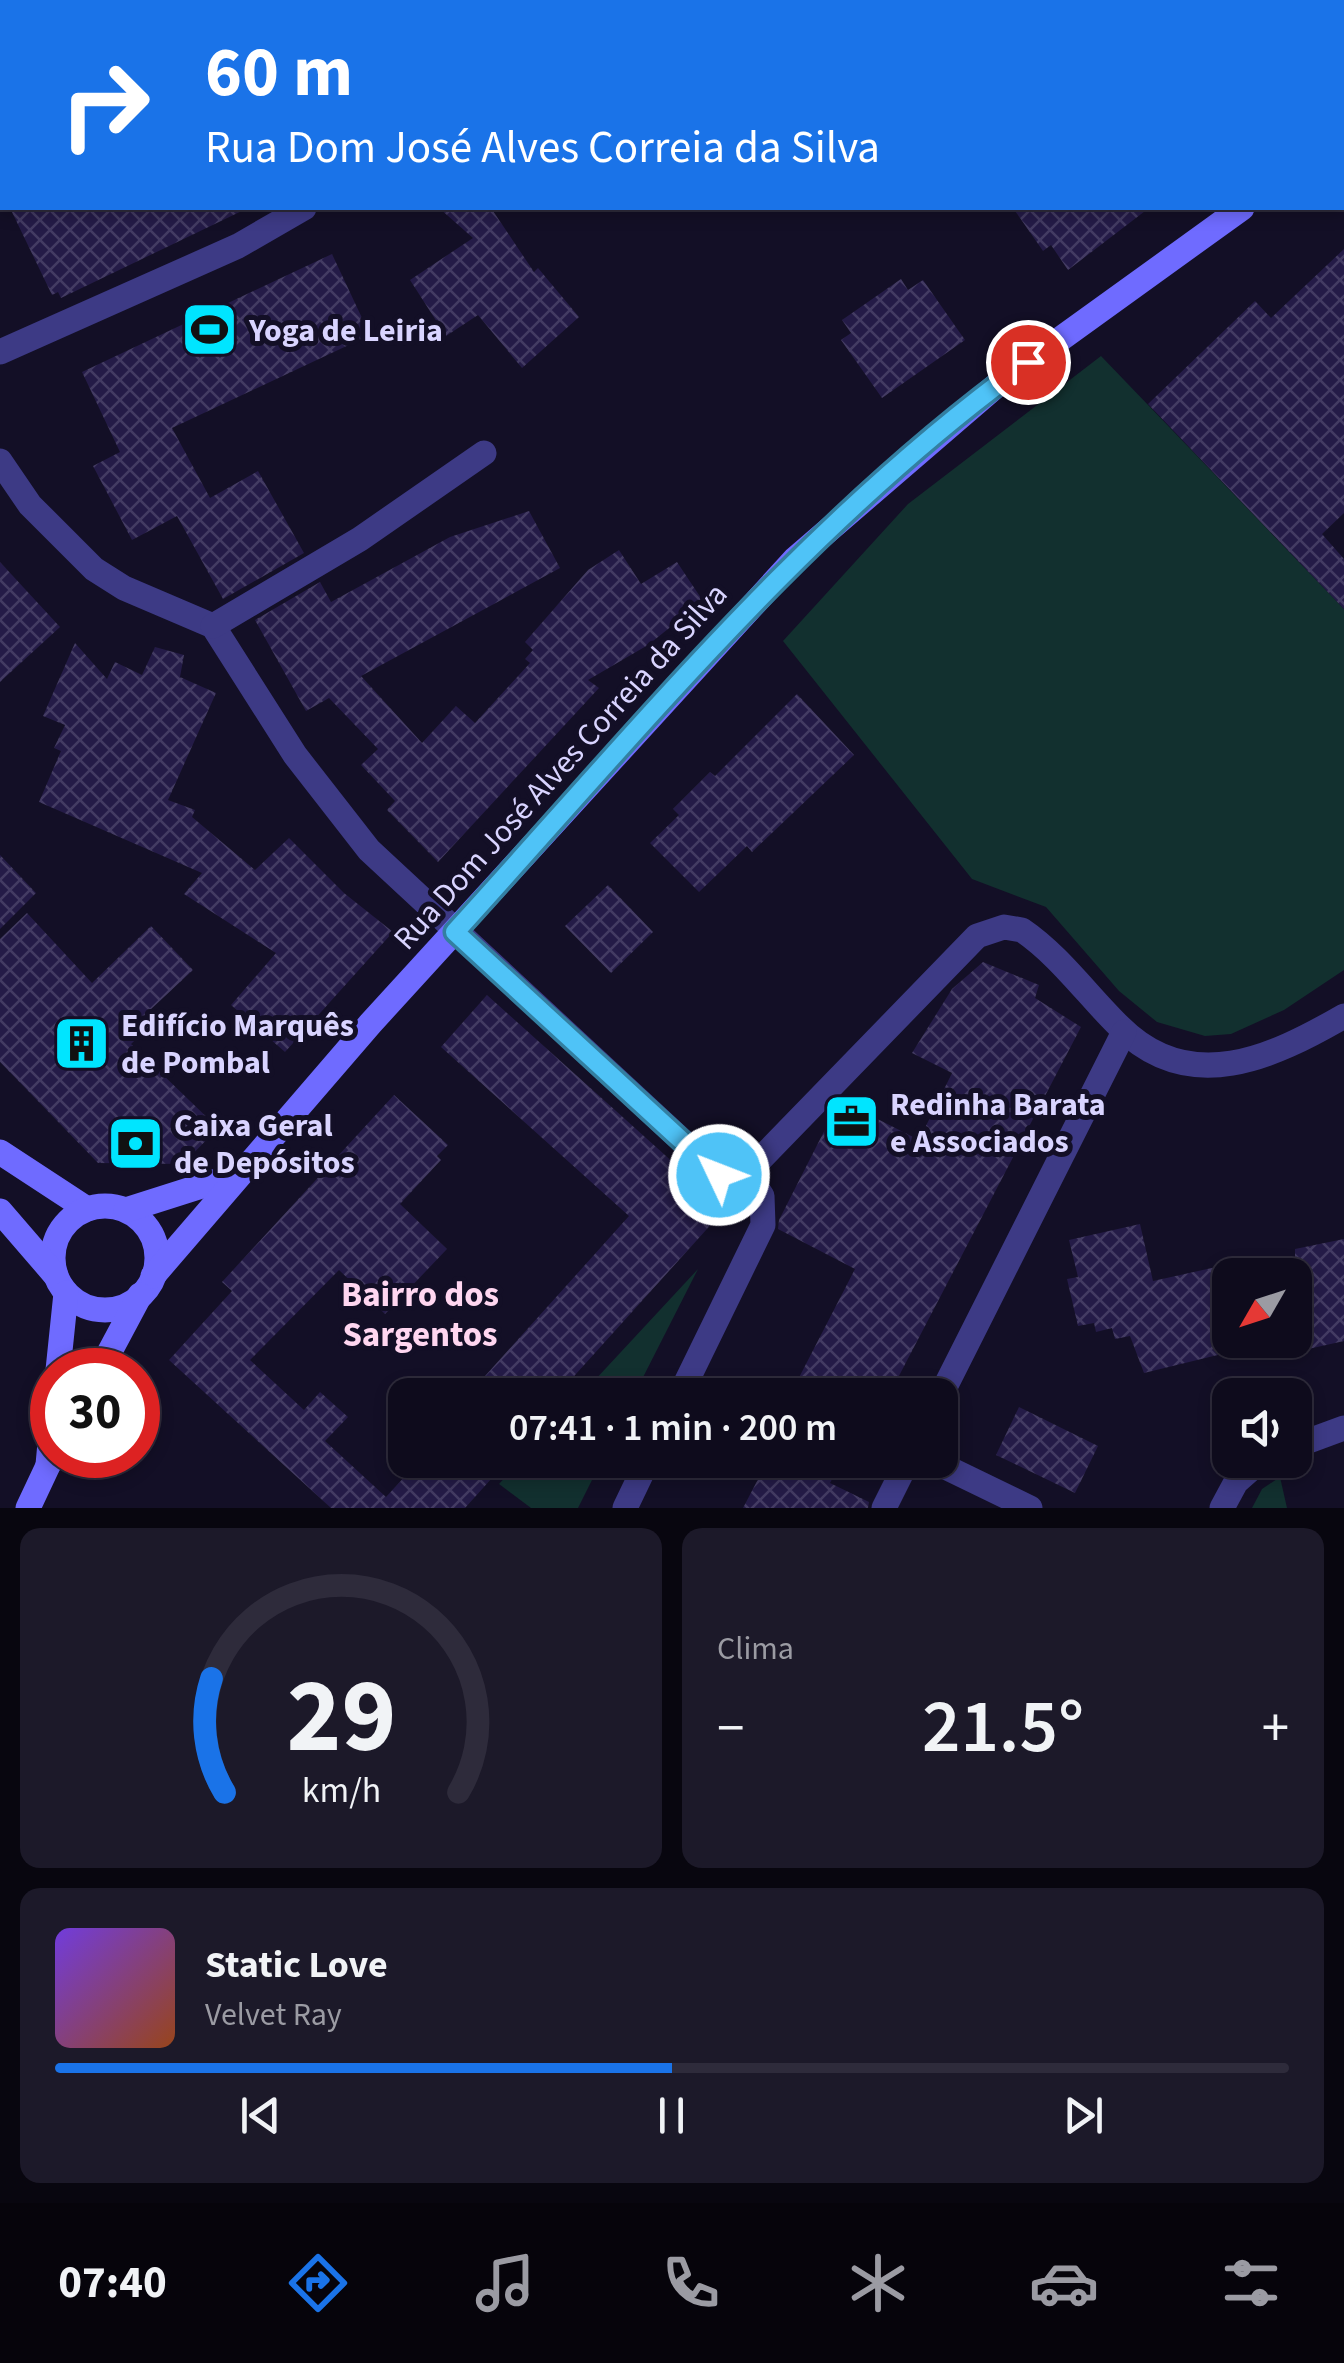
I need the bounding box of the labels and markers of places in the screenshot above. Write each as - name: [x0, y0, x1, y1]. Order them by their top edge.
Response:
- sports icon: Yoga de Leiria: [180, 300, 240, 360]
- place label: Yoga de Leiria: [248, 308, 443, 354]
- pin: [986, 320, 1071, 405]
- place label: Edifício Marquês de Pombal: [121, 1003, 354, 1086]
- building icon: Edifício Marquês de Pombal: [52, 1013, 112, 1073]
- place label: Redinha Barata e Associados: [890, 1082, 1106, 1165]
- office icon: Redinha Barata e Associados: [821, 1092, 881, 1152]
- place label: Caixa Geral de Depósitos: [174, 1103, 355, 1186]
- bank icon: Caixa Geral de Depósitos: [105, 1113, 165, 1173]

